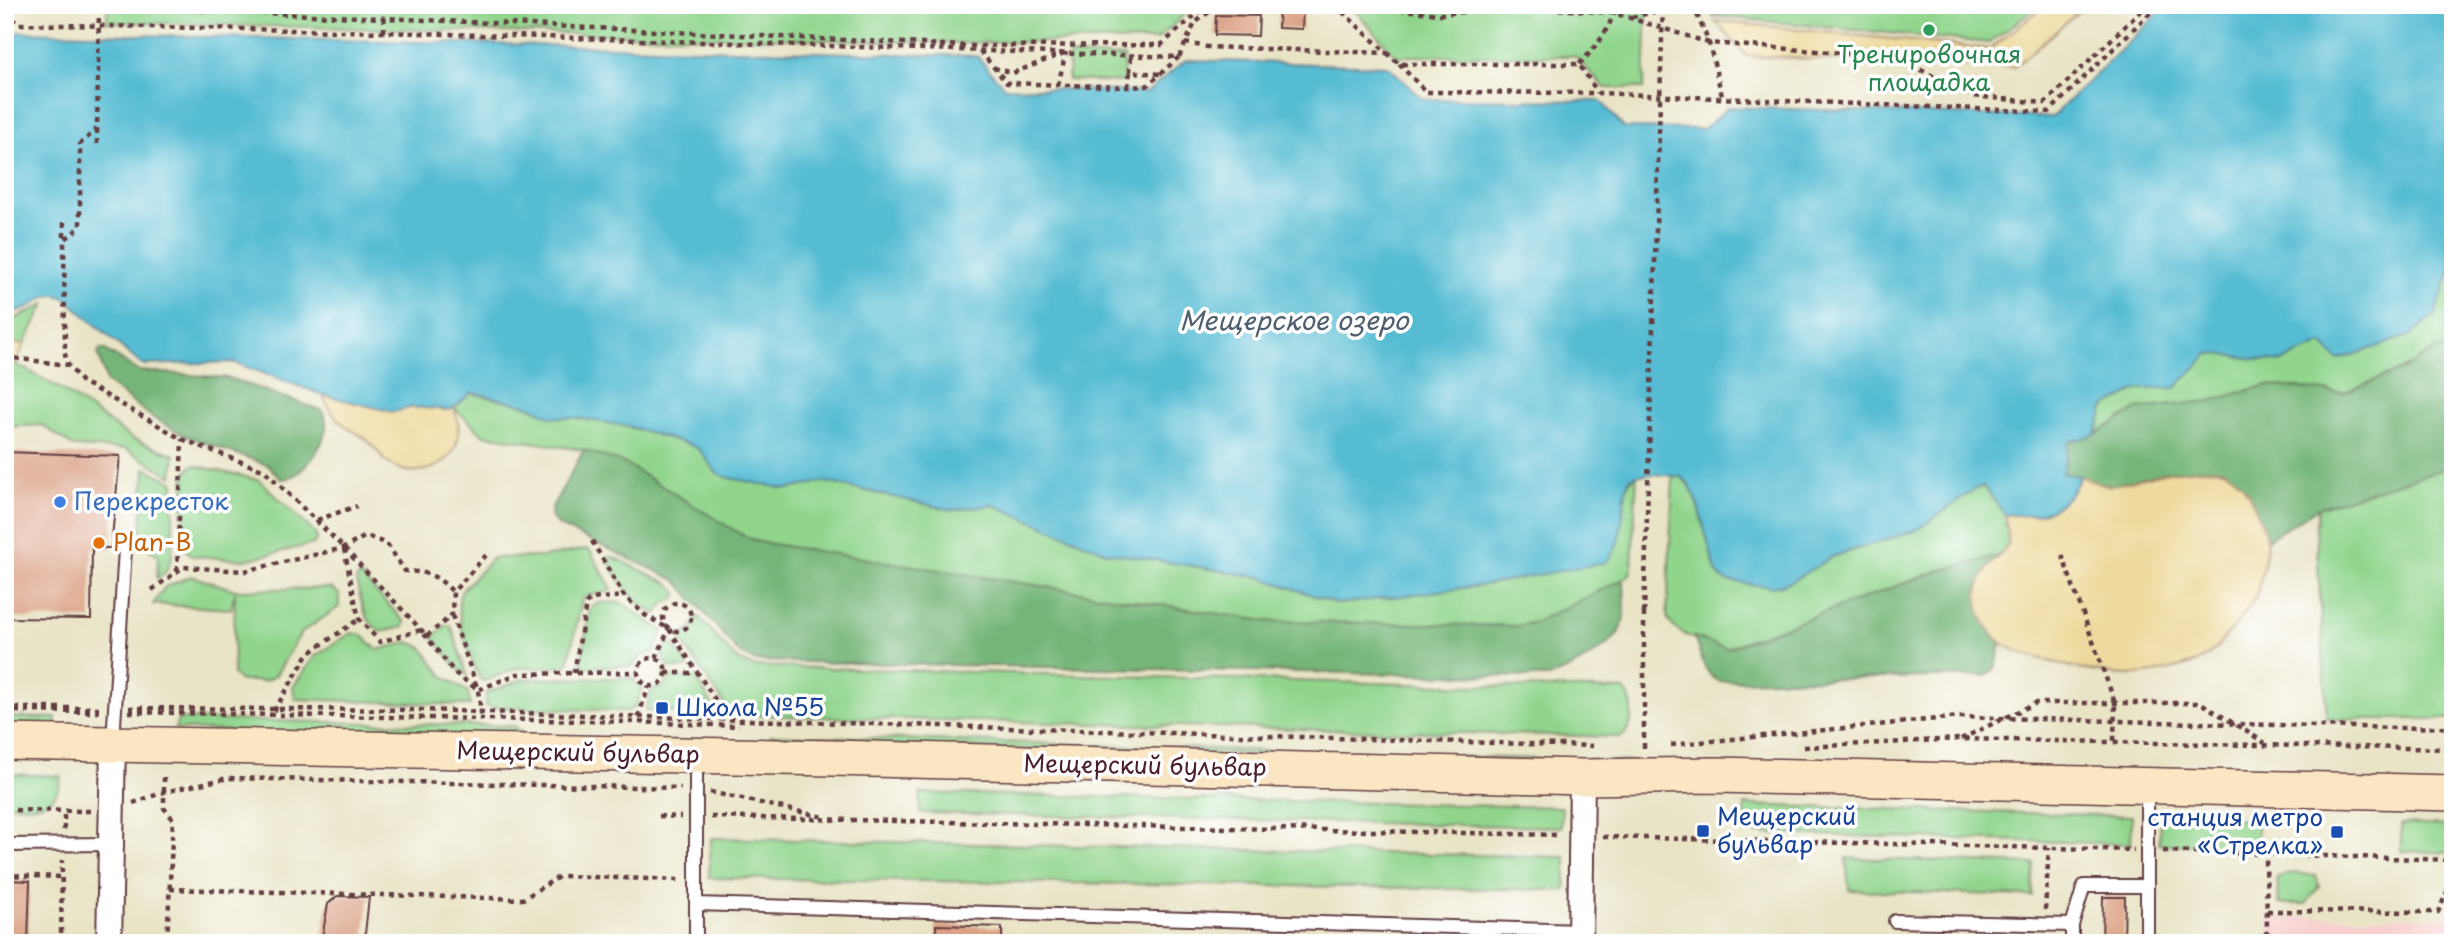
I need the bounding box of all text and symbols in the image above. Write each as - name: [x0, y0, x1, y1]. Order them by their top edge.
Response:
- marker: Тренировочная площадка: [1921, 22, 1937, 38]
- place label: Тренировочная площадка: [1837, 35, 2021, 99]
- water label: Мещерское озеро: [1180, 300, 1410, 339]
- place label: Перекресток: [74, 482, 229, 518]
- marker: Перекресток: [52, 494, 68, 510]
- place label: Plan-B: [113, 523, 191, 559]
- marker: Plan-B: [91, 535, 107, 551]
- place label: Школа №55: [676, 688, 824, 724]
- marker: Школа №55: [654, 700, 670, 716]
- street label: Мещерский бульвар: [456, 731, 700, 771]
- street label: Мещерский бульвар: [1023, 744, 1267, 784]
- place label: Мещерский бульвар: [1717, 797, 1856, 861]
- place label: станция метро «Стрелка»: [2147, 798, 2323, 862]
- marker: Мещерский бульвар: [1695, 823, 1711, 839]
- marker: станция метро «Стрелка»: [2329, 824, 2345, 840]

